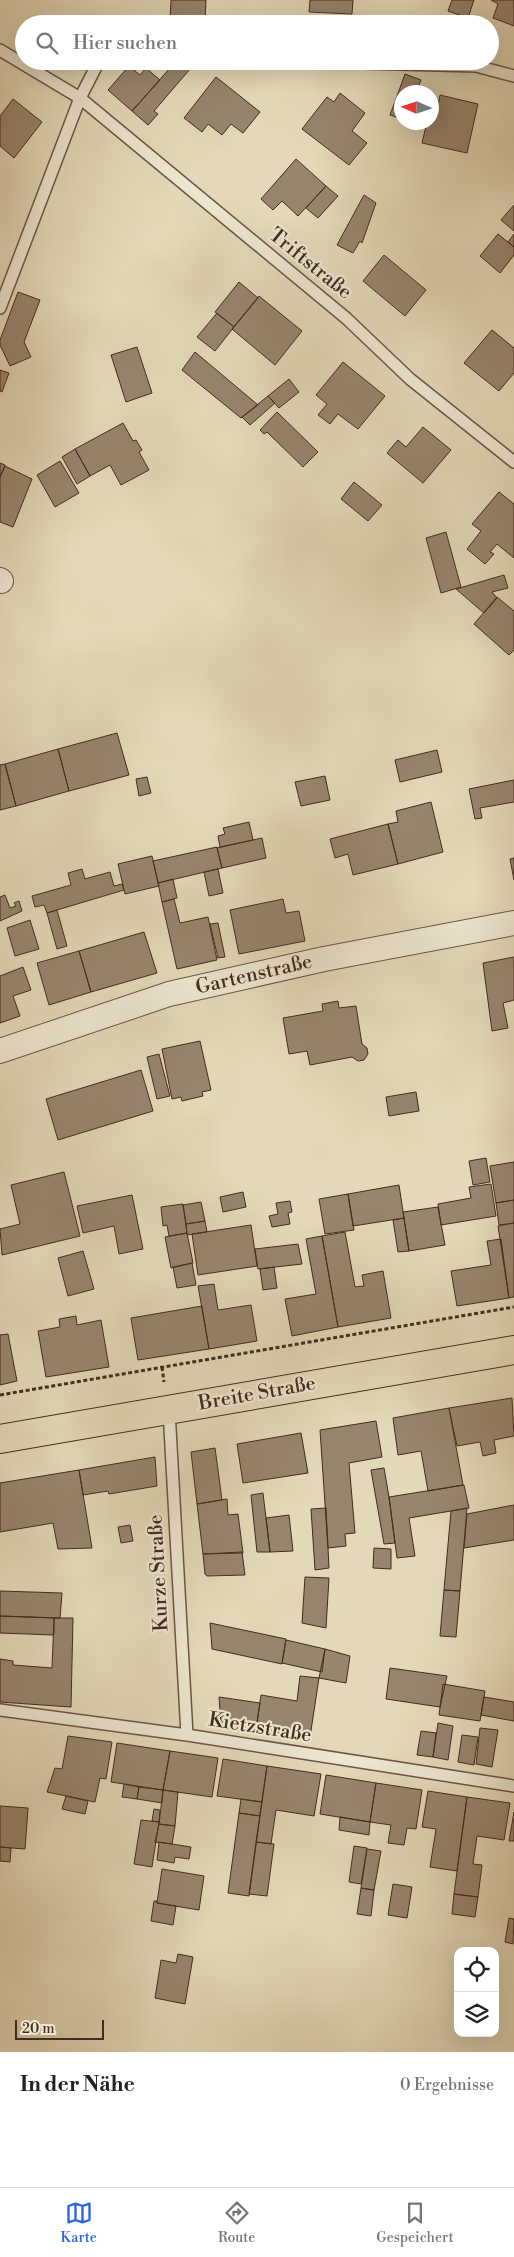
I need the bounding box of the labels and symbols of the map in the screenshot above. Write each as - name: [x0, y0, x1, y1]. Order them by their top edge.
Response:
- north arrow: [394, 85, 439, 130]
- street label: Triftstraße: [263, 223, 357, 305]
- street label: Gartenstraße: [193, 949, 315, 1001]
- street label: Breite Straße: [195, 1371, 318, 1417]
- street label: Kurze Straße: [143, 1514, 175, 1632]
- street label: Kietzstraße: [207, 1708, 313, 1748]
- scale bar: [15, 2017, 104, 2040]

